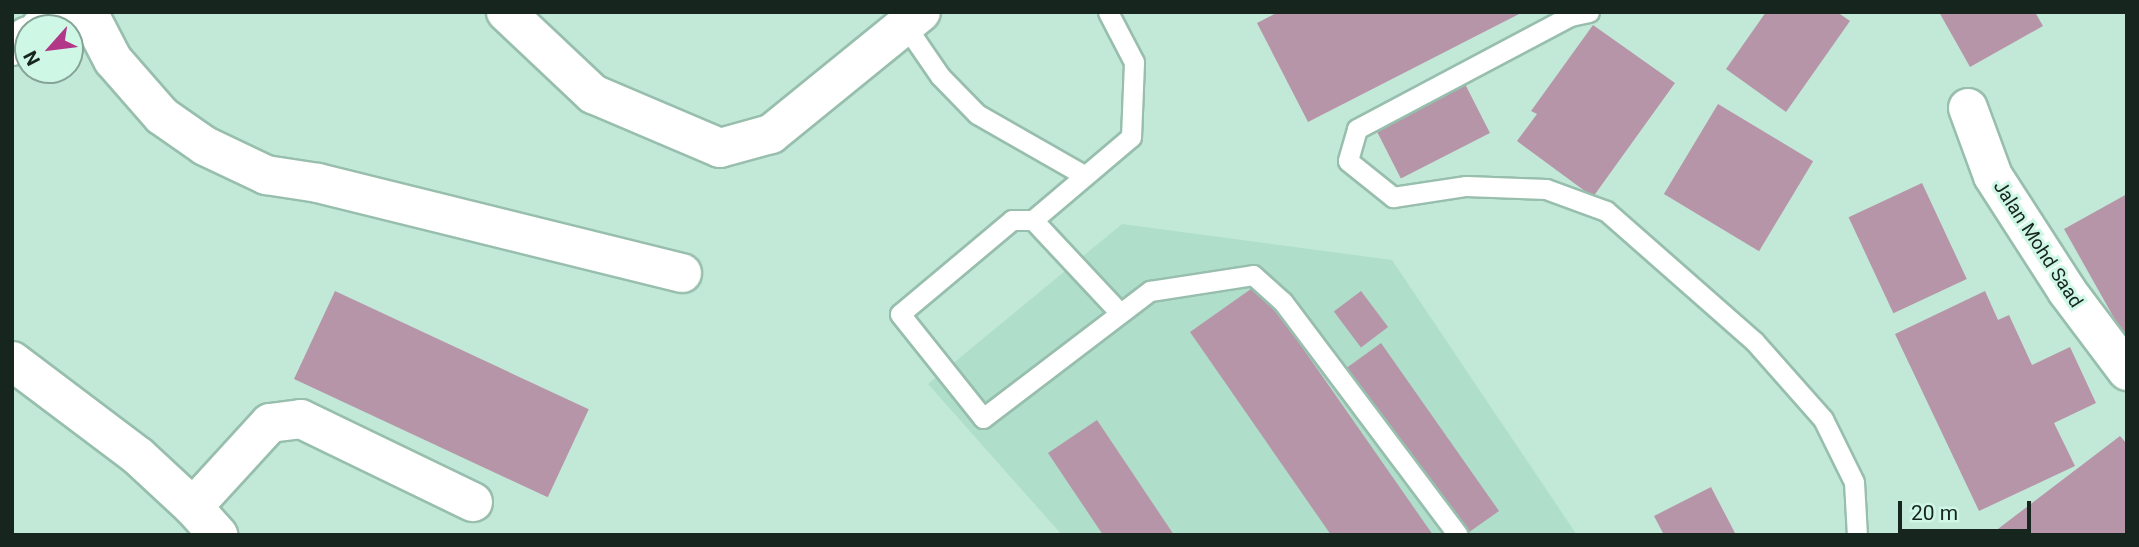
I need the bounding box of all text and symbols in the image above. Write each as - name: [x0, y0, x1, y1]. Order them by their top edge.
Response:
- north arrow: [14, 14, 84, 84]
- text: N: [18, 47, 45, 69]
- street label: Jalan Mohd Saad: [1988, 176, 2088, 312]
- scale bar: [1901, 488, 2034, 532]
- text: 20 m: [1911, 501, 1958, 525]

